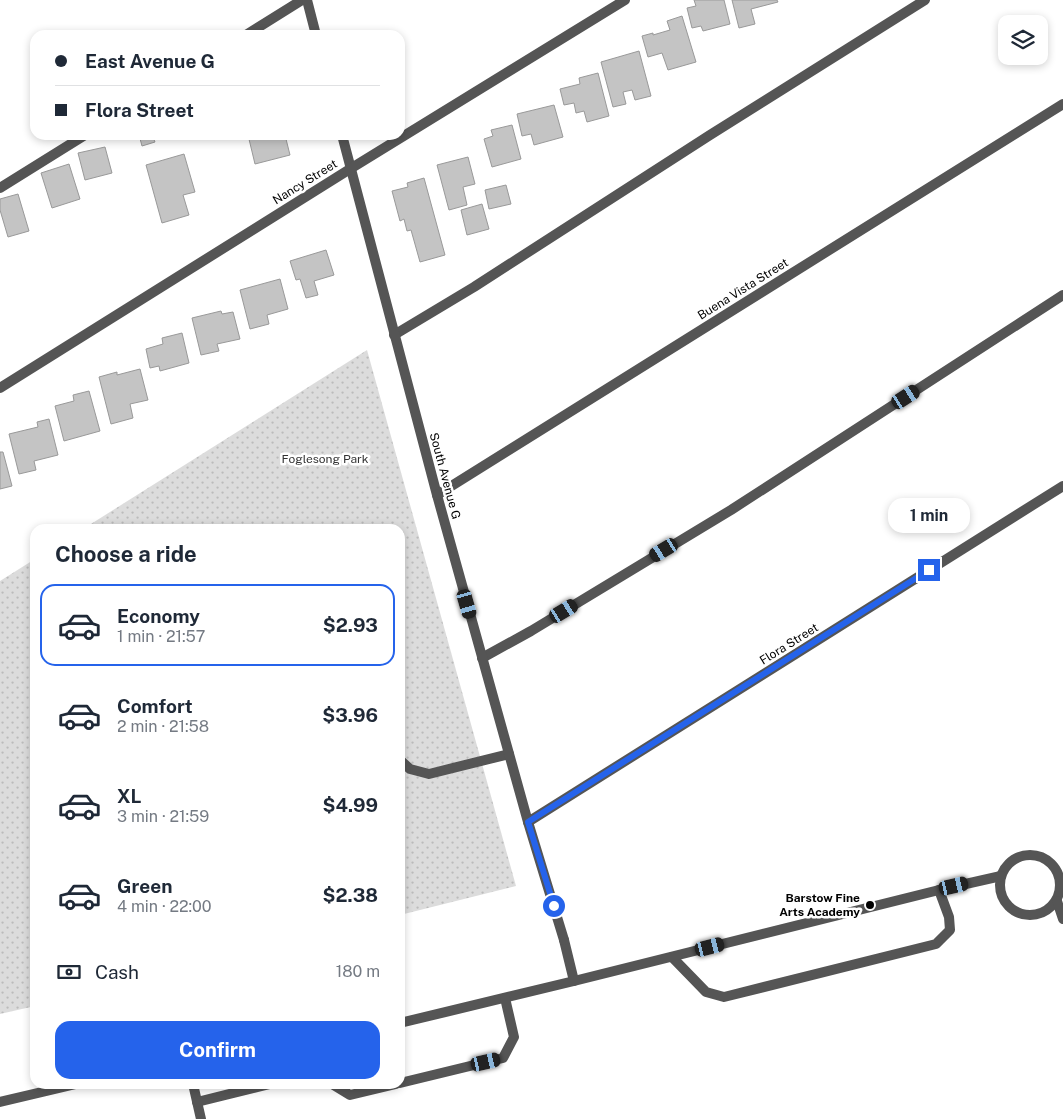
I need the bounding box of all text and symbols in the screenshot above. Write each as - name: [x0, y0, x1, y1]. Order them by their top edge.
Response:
- map controls: [998, 15, 1048, 65]
- button: layers: [998, 15, 1048, 65]
- text: East Avenue G: [85, 50, 215, 72]
- text: Flora Street: [85, 99, 194, 121]
- street label: Nancy Street: [270, 156, 340, 207]
- street label: Buena Vista Street: [695, 255, 791, 323]
- car: [889, 383, 922, 411]
- street label: South Avenue G: [427, 431, 463, 521]
- park label: Foglesong Park: [281, 452, 369, 466]
- callout: 1 min: [888, 498, 970, 532]
- text: 1 min: [910, 506, 948, 525]
- car: [647, 536, 680, 564]
- text: Choose a ride: [55, 541, 197, 567]
- route end: [918, 559, 940, 581]
- car: [455, 588, 478, 620]
- car: [547, 597, 580, 625]
- icon: car: [57, 603, 102, 648]
- text: Economy: [117, 605, 200, 627]
- text: $2.93: [323, 614, 378, 636]
- street label: Flora Street: [757, 620, 821, 668]
- text: 1 min · 21:57: [117, 627, 205, 646]
- icon: car: [57, 693, 102, 738]
- text: Comfort: [117, 695, 193, 717]
- text: $3.96: [322, 704, 378, 726]
- text: 2 min · 21:58: [117, 717, 209, 736]
- icon: car: [57, 783, 102, 828]
- text: XL: [117, 785, 142, 807]
- text: $4.99: [323, 794, 378, 816]
- text: 3 min · 21:59: [117, 807, 209, 826]
- icon: car: [57, 873, 102, 918]
- text: Green: [117, 875, 172, 897]
- car: [937, 875, 970, 897]
- text: $2.38: [323, 884, 378, 906]
- place label: Barstow Fine Arts Academy: [779, 891, 860, 919]
- route start: [543, 895, 565, 917]
- text: 4 min · 22:00: [117, 897, 212, 916]
- marker: Barstow Fine Arts Academy: [864, 899, 876, 911]
- car: [693, 936, 726, 958]
- icon: cash: [55, 958, 83, 986]
- text: Cash: [95, 961, 139, 983]
- text: 180 m: [336, 962, 380, 981]
- button: Confirm: [55, 1021, 380, 1079]
- car: [469, 1051, 502, 1073]

